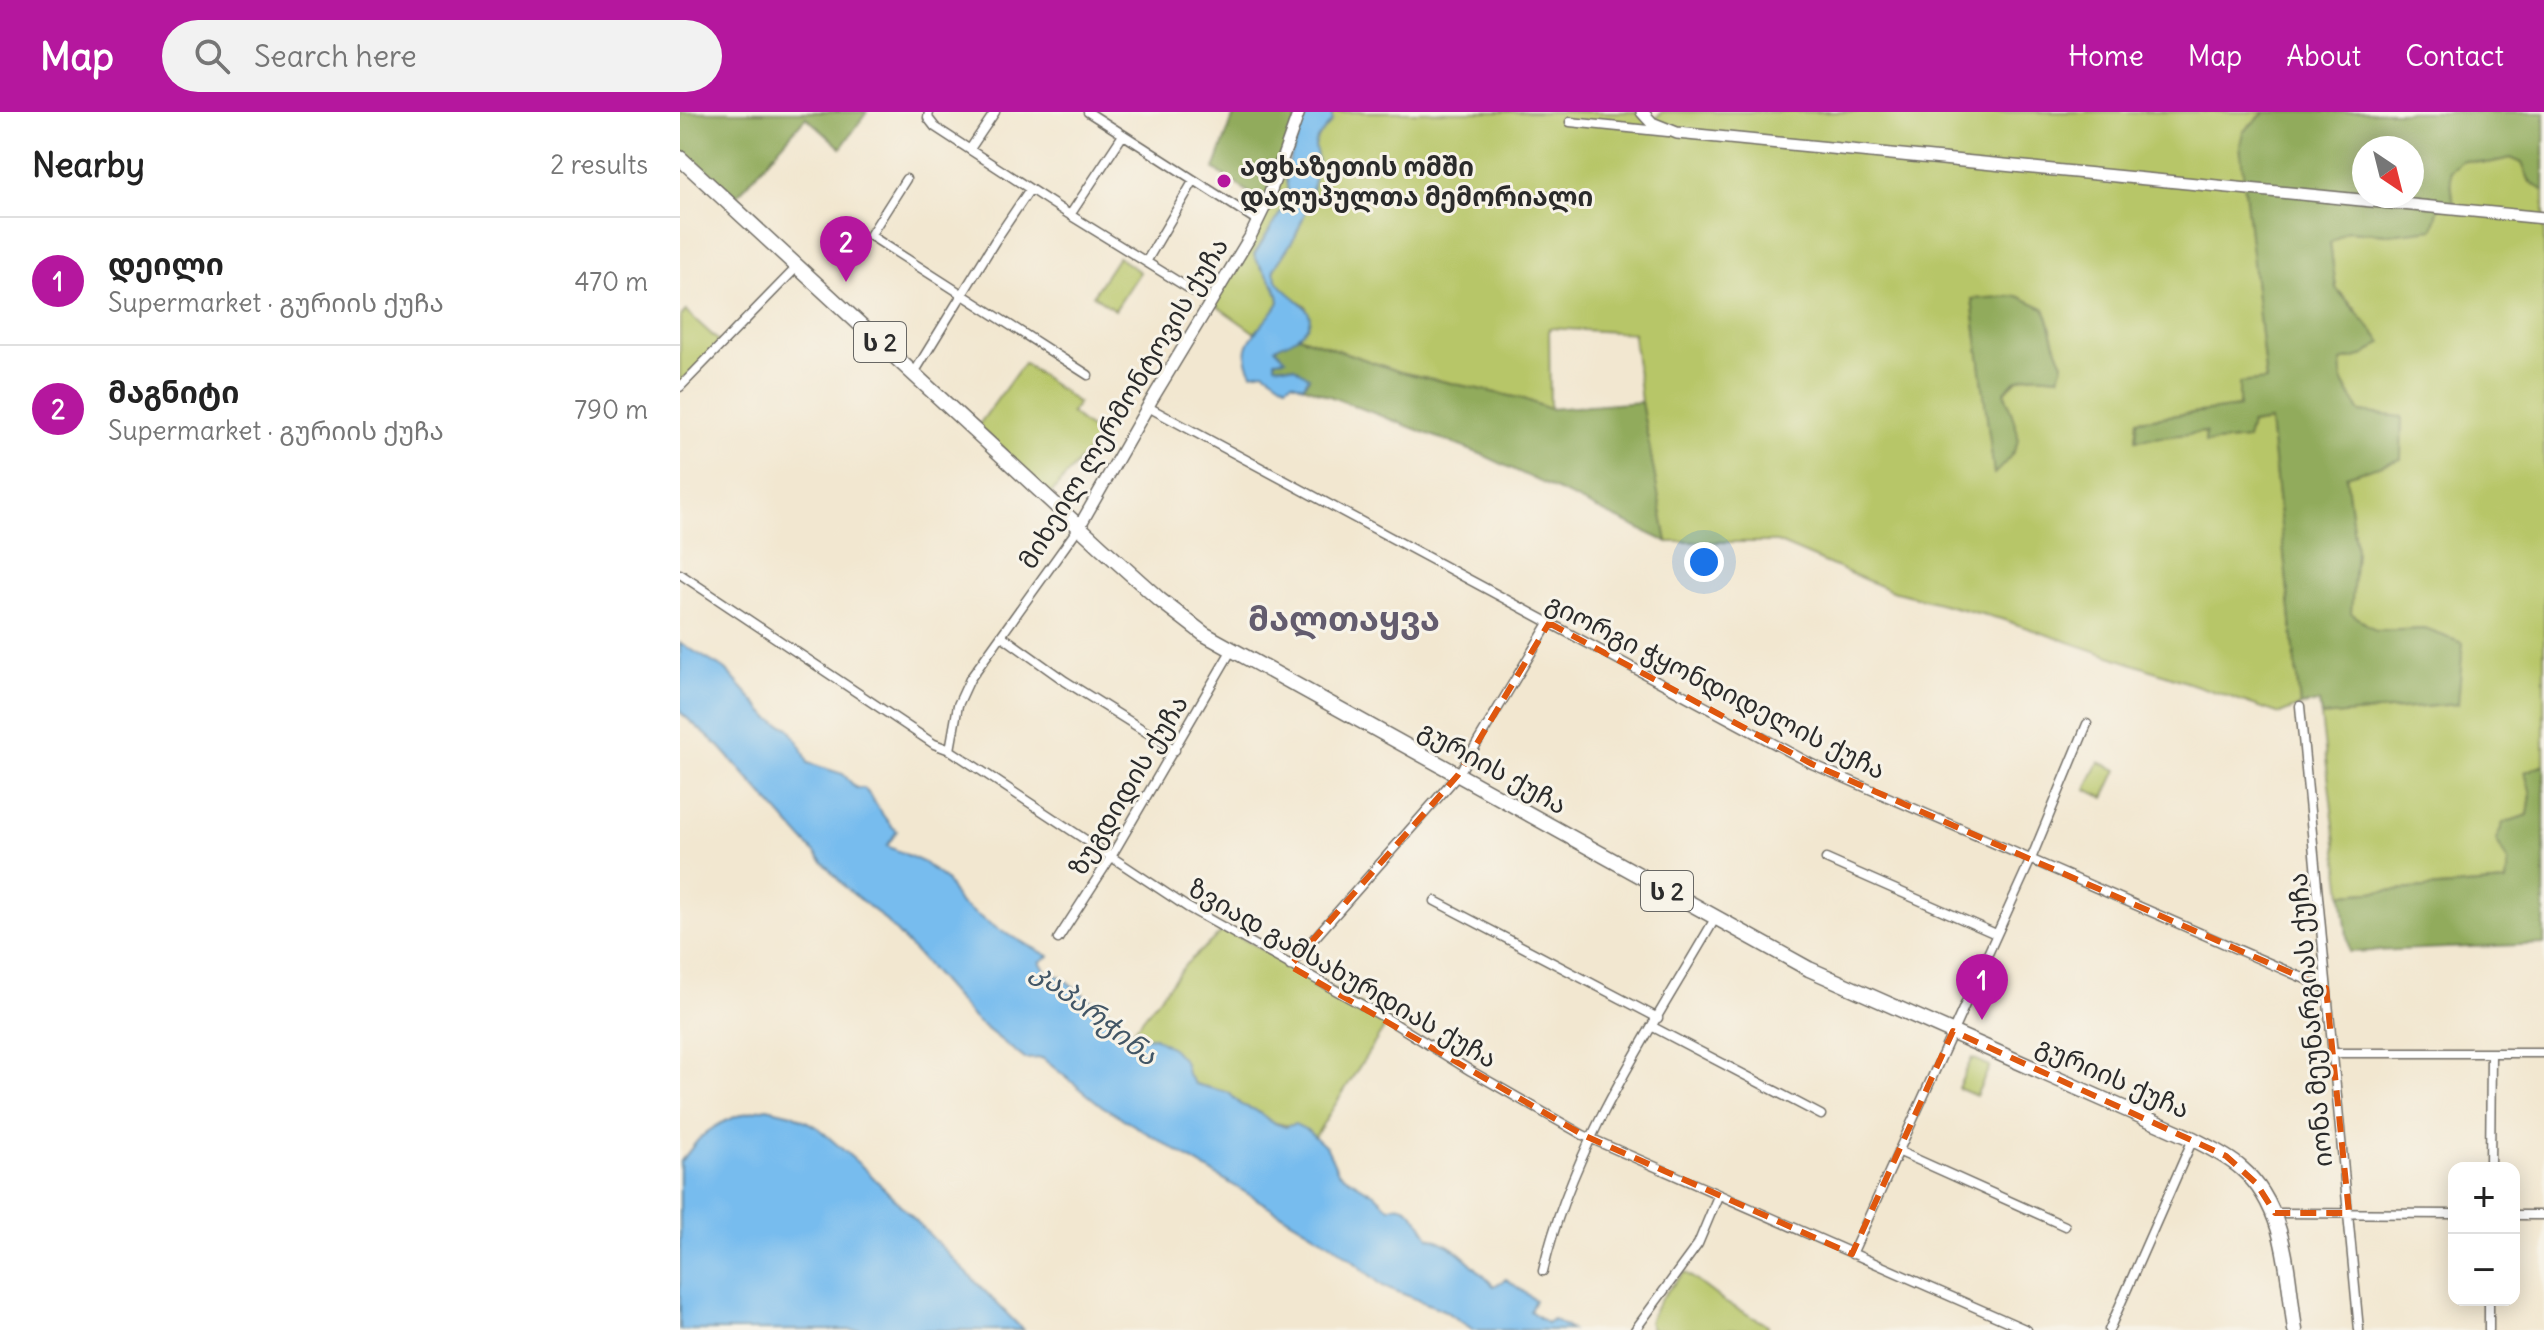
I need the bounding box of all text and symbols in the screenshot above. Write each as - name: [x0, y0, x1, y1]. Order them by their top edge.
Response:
- search box: [162, 20, 722, 92]
- text: Map: [40, 33, 114, 80]
- icon: search: [190, 34, 234, 78]
- text: Search here: [254, 37, 417, 75]
- text: Home: [2068, 38, 2144, 74]
- text: Map: [2188, 38, 2242, 74]
- text: About: [2286, 38, 2361, 74]
- text: Contact: [2405, 38, 2504, 74]
- north arrow: [2352, 136, 2424, 208]
- text: Nearby: [32, 143, 145, 186]
- text: 2 results: [550, 148, 648, 181]
- place label: აფხაზეთის ომში დაღუპულთა მემორიალი: [1240, 150, 1593, 214]
- marker: აფხაზეთის ომში დაღუპულთა მემორიალი: [1215, 172, 1233, 190]
- pin: 2: [820, 216, 872, 282]
- street label: მიხეილ ლერმონტოვის ქუჩა: [1011, 231, 1235, 575]
- text: დეილი: [108, 245, 224, 283]
- text: 1: [53, 265, 63, 298]
- text: 470 m: [574, 265, 648, 298]
- text: Supermarket · გურიის ქუჩა: [108, 286, 444, 319]
- road number: ს 2: [854, 322, 906, 362]
- text: მაგნიტი: [108, 373, 239, 411]
- text: 2: [51, 393, 65, 426]
- text: 790 m: [574, 393, 648, 426]
- text: Supermarket · გურიის ქუჩა: [108, 414, 444, 447]
- your location: [1684, 542, 1724, 582]
- street label: გიორგი ჭყონდიდელის ქუჩა: [1541, 586, 1891, 786]
- district label: მალთაყვა: [1248, 597, 1440, 640]
- street label: ზუგდიდის ქუჩა: [1061, 689, 1195, 881]
- street label: გურიის ქუჩა: [1413, 713, 1573, 821]
- street label: ზვიად გამსახურდიას ქუჩა: [1183, 871, 1503, 1075]
- road number: ს 2: [1641, 871, 1693, 911]
- street label: იონა მეუნარგიას ქუჩა: [2281, 871, 2339, 1169]
- water label: კაპარჭინა: [1025, 953, 1165, 1074]
- pin: 1: [1956, 954, 2008, 1020]
- street label: გურიის ქუჩა: [2031, 1028, 2195, 1126]
- map controls: [2448, 1162, 2520, 1306]
- button: +: [2448, 1162, 2520, 1234]
- button: −: [2448, 1234, 2520, 1306]

